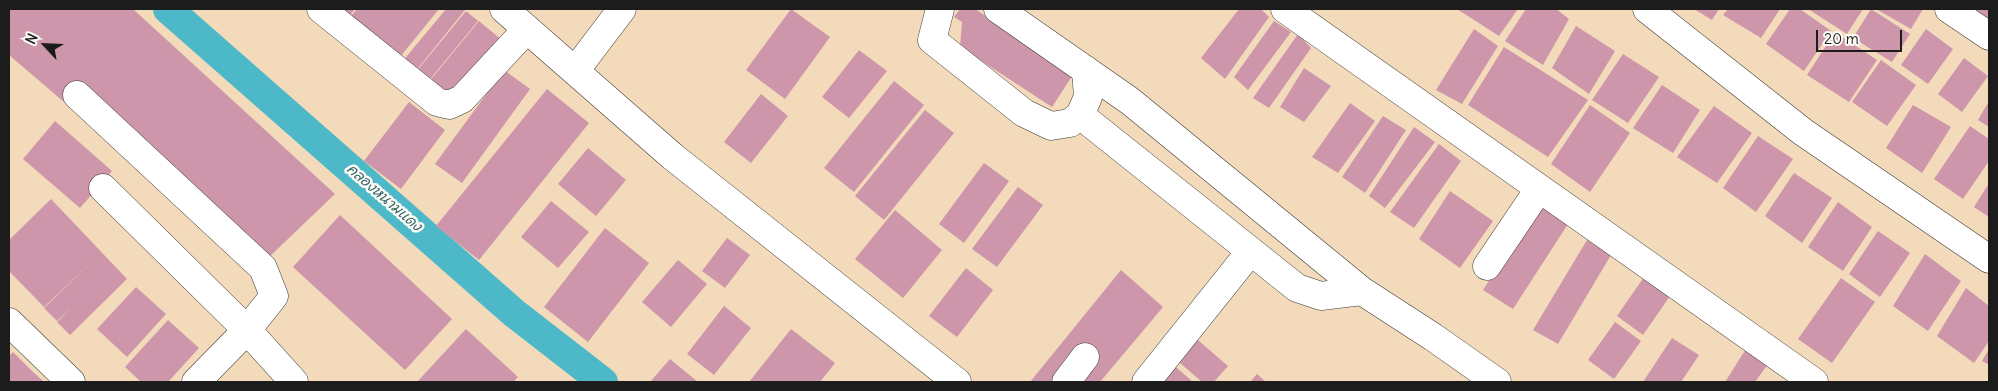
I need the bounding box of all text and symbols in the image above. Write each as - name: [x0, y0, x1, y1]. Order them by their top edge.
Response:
- north arrow: [20, 20, 70, 70]
- scale bar: [1818, 20, 1904, 52]
- text: 20 m: [1824, 29, 1859, 48]
- text: N: [21, 30, 42, 47]
- water label: คลองหนามแดง: [343, 161, 425, 235]

